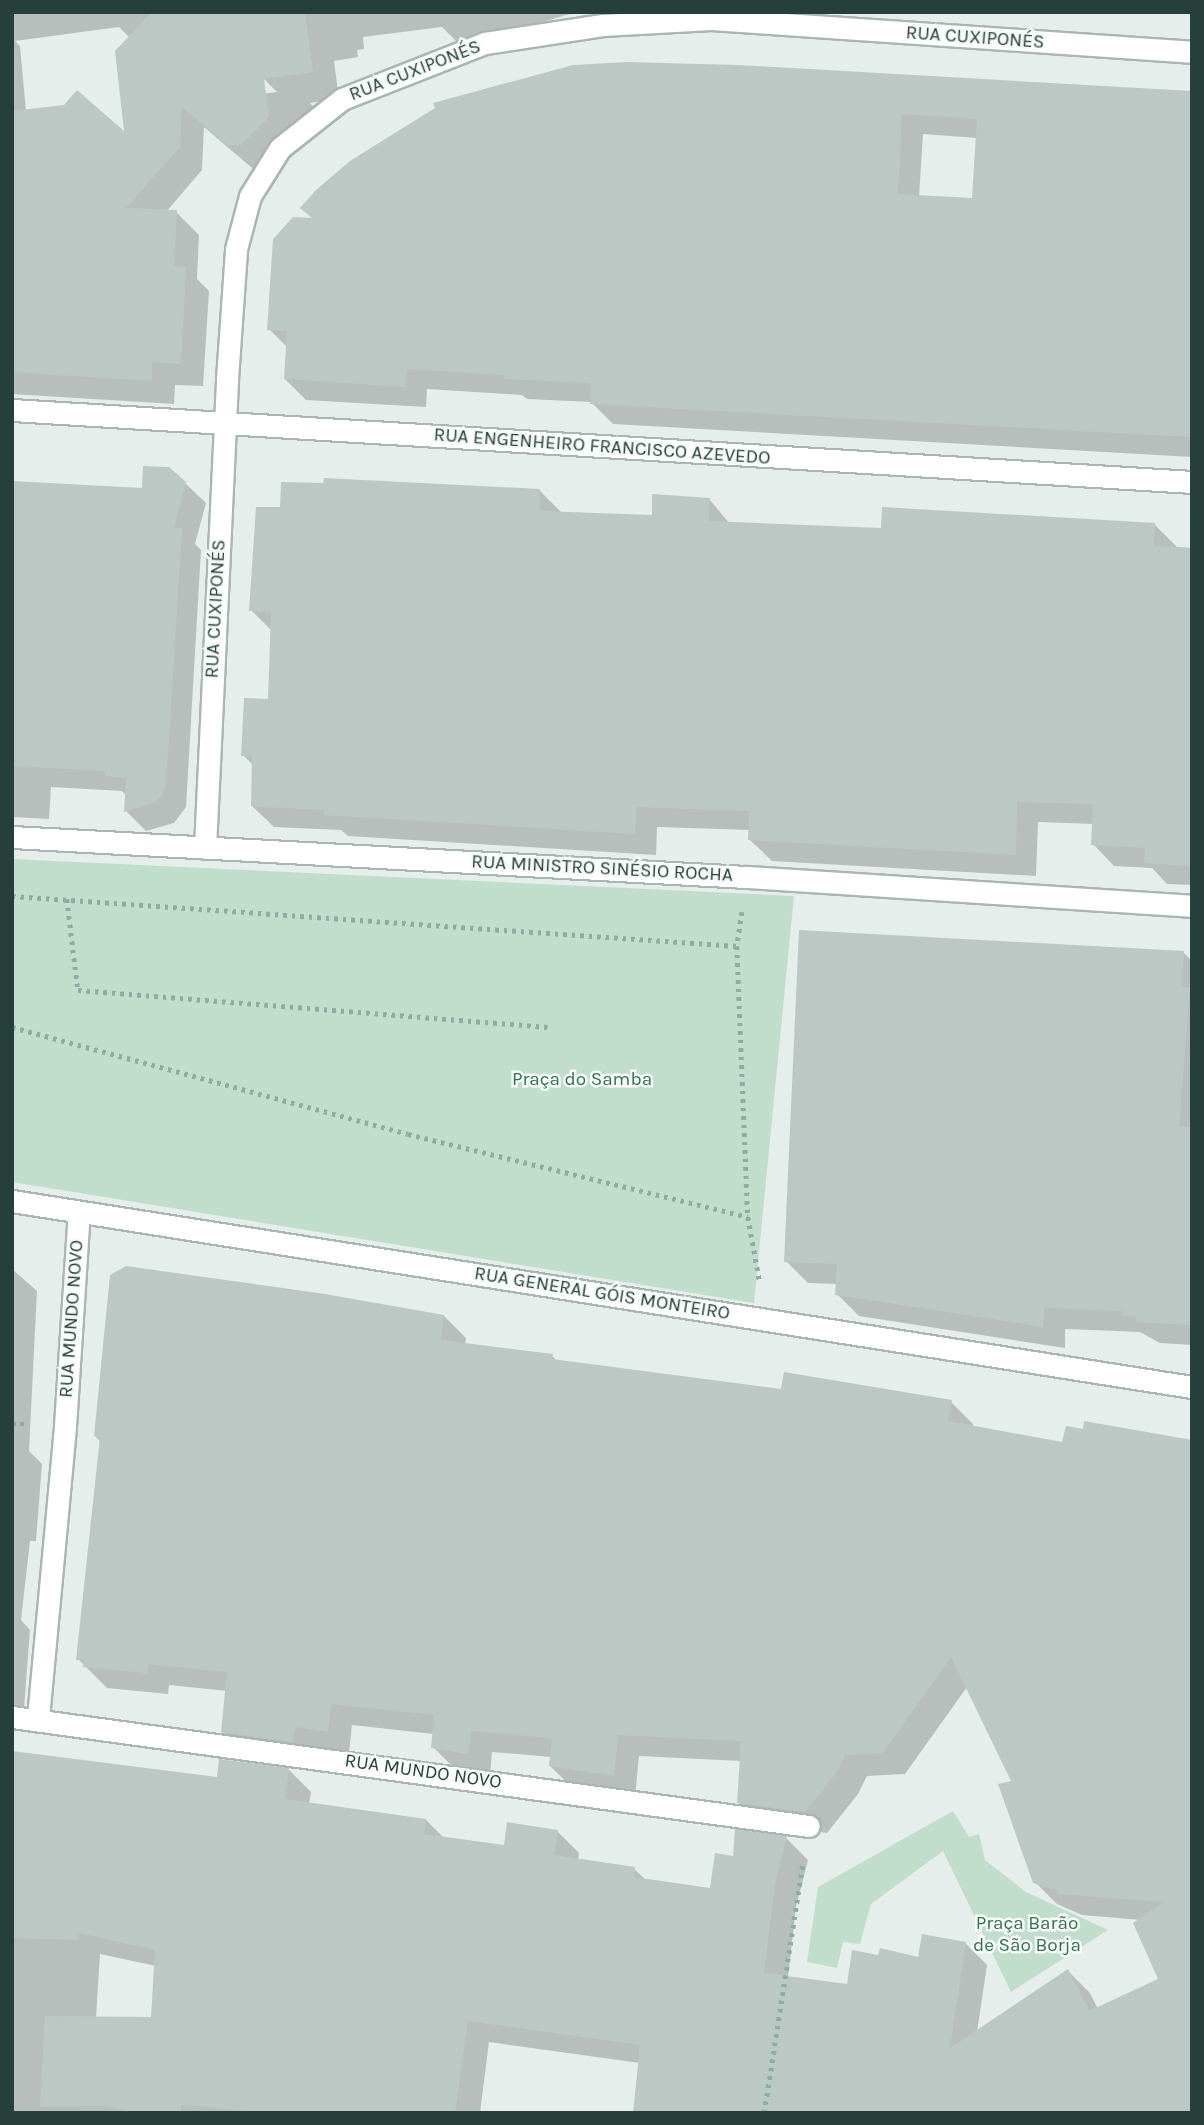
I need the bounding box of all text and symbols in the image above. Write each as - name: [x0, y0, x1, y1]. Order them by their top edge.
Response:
- street label: RUA CUXIPONÉS: [905, 22, 1045, 54]
- street label: RUA CUXIPONÉS: [346, 35, 484, 107]
- street label: RUA ENGENHEIRO FRANCISCO AZEVEDO: [433, 424, 771, 470]
- street label: RUA CUXIPONÉS: [201, 539, 231, 679]
- street label: RUA MINISTRO SINÉSIO ROCHA: [471, 851, 733, 887]
- park label: Praça do Samba: [512, 1069, 652, 1091]
- street label: RUA MUNDO NOVO: [55, 1239, 89, 1399]
- street label: RUA GENERAL GÓIS MONTEIRO: [473, 1263, 731, 1325]
- street label: RUA MUNDO NOVO: [343, 1750, 503, 1794]
- park label: Praça Barão de São Borja: [973, 1913, 1081, 1957]

